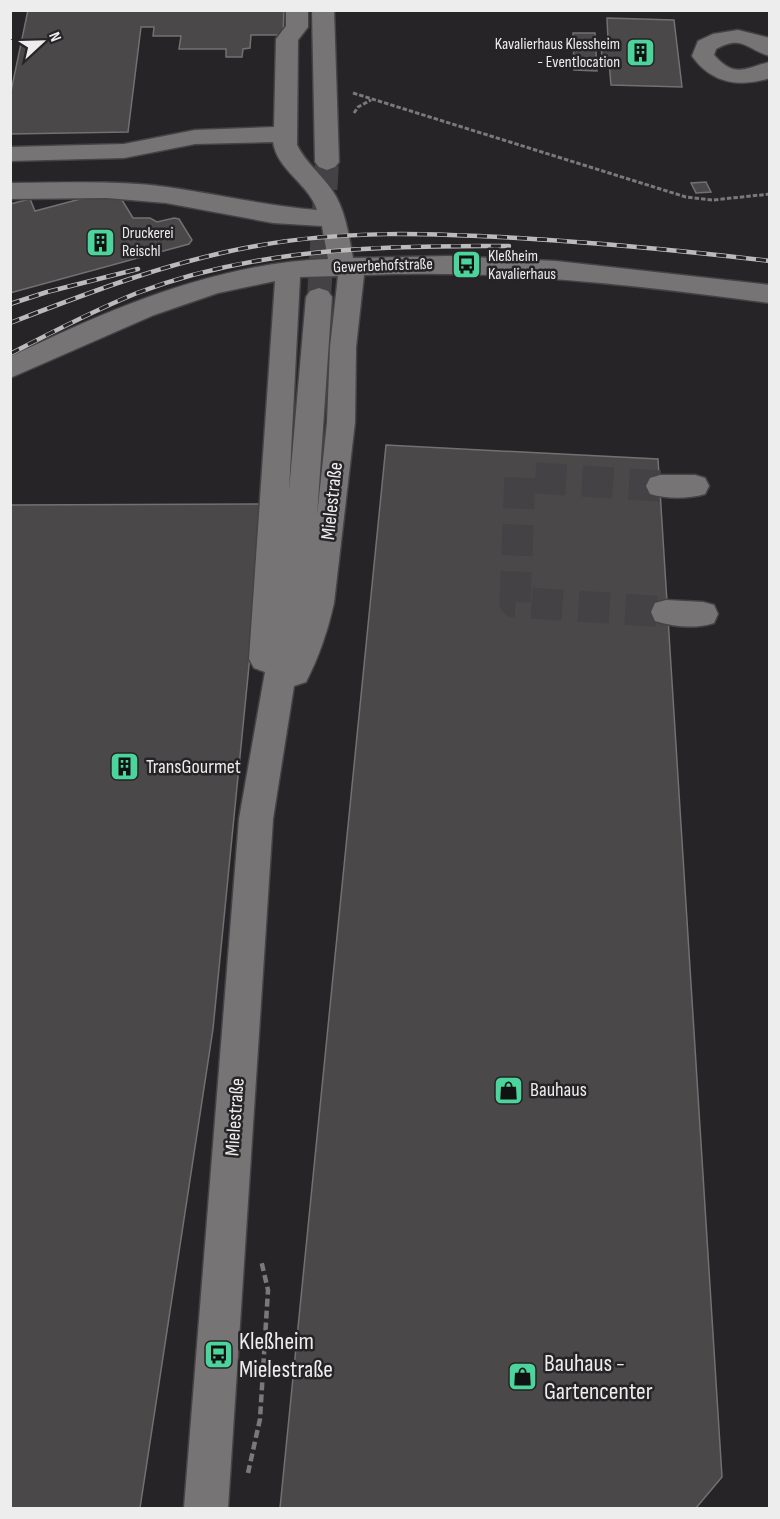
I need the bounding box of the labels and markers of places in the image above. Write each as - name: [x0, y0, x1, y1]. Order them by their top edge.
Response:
- place label: Kavalierhaus Klessheim - Eventlocation: [495, 35, 620, 72]
- building icon: Kavalierhaus Klessheim - Eventlocation: [625, 37, 657, 69]
- place label: Druckerei Reischl: [122, 224, 174, 261]
- building icon: Druckerei Reischl: [85, 226, 117, 258]
- place label: Kleßheim Kavalierhaus: [488, 247, 556, 284]
- bus stop icon: Kleßheim Kavalierhaus: [451, 249, 483, 281]
- building icon: TransGourmet: [109, 751, 141, 783]
- place label: TransGourmet: [146, 755, 241, 779]
- shop icon: Bauhaus: [493, 1074, 525, 1106]
- place label: Bauhaus: [530, 1078, 587, 1102]
- place label: Kleßheim Mielestraße: [239, 1327, 333, 1384]
- bus stop icon: Kleßheim Mielestraße: [202, 1339, 234, 1371]
- place label: Bauhaus - Gartencenter: [544, 1349, 653, 1406]
- shop icon: Bauhaus - Gartencenter: [507, 1361, 539, 1393]

